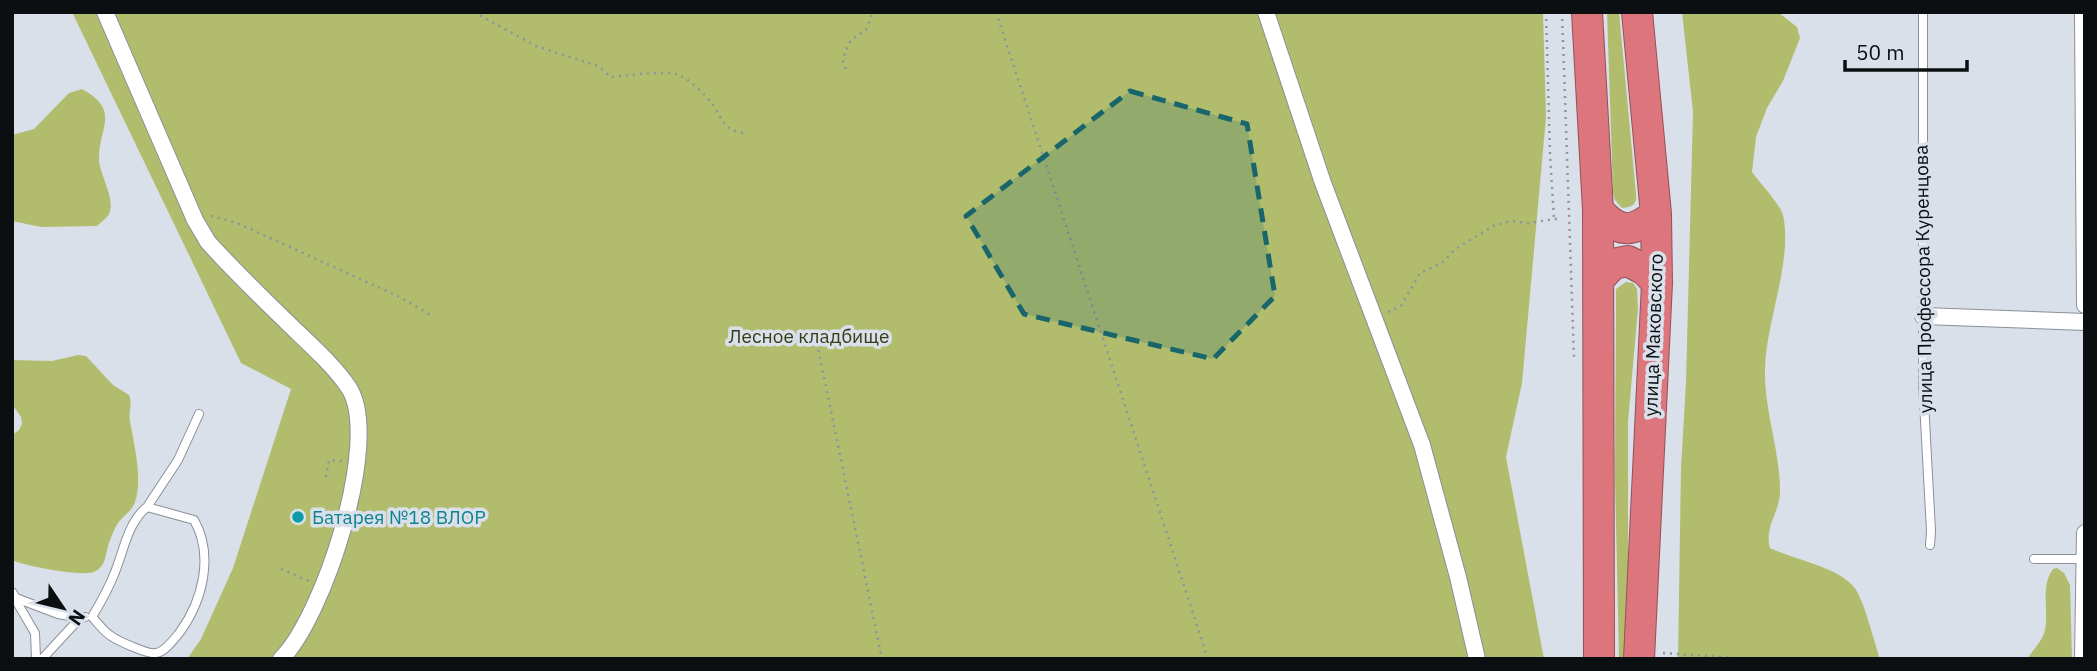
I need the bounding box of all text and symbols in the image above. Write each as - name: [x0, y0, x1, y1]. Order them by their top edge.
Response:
- scale bar: [1845, 28, 1968, 72]
- text: 50 m: [1856, 38, 1905, 66]
- street label: улица Профессора Куренцова: [1909, 144, 1937, 414]
- street label: улица Маковского: [1638, 253, 1668, 417]
- park label: Лесное кладбище: [729, 324, 889, 348]
- place label: Батарея №18 ВЛОР: [312, 505, 486, 529]
- marker: Батарея №18 ВЛОР: [290, 509, 306, 525]
- north arrow: [28, 573, 98, 643]
- text: N: [63, 605, 91, 630]

